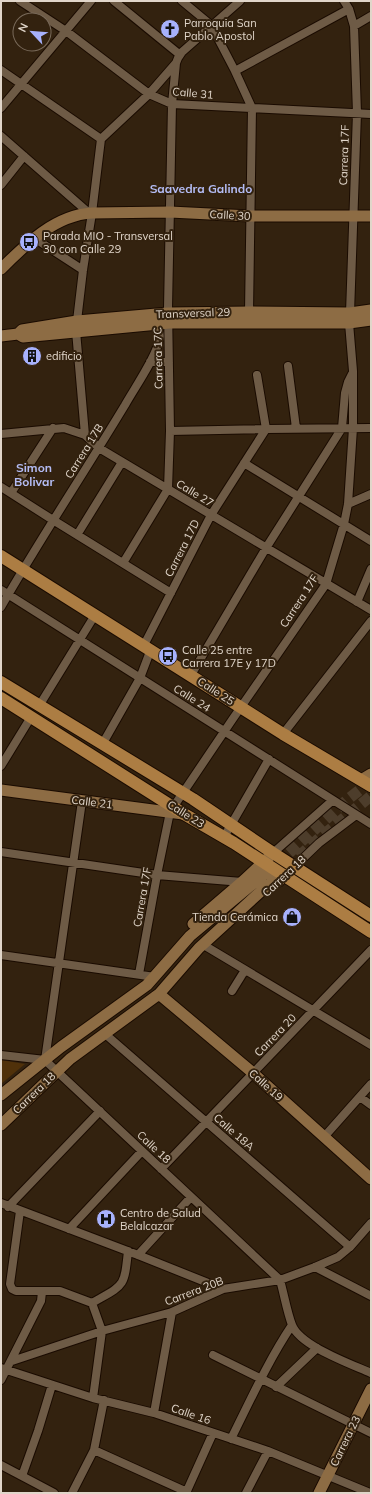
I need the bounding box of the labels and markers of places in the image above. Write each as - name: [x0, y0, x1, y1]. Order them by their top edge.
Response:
- place label: Parroquia San Pablo Apostol: [184, 16, 257, 43]
- church icon: Parroquia San Pablo Apostol: [159, 18, 181, 40]
- place label: Parada MIO - Transversal 30 con Calle 29: [43, 229, 173, 256]
- bus stop icon: Parada MIO - Transversal 30 con Calle 29: [18, 231, 40, 253]
- building icon: edificio: [21, 345, 43, 367]
- place label: edificio: [46, 349, 82, 363]
- place label: Calle 25 entre Carrera 17E y 17D: [182, 643, 276, 670]
- bus stop icon: Calle 25 entre Carrera 17E y 17D: [157, 645, 179, 667]
- shop icon: Tienda Cerámica: [281, 906, 303, 928]
- place label: Tienda Cerámica: [192, 910, 278, 924]
- place label: Centro de Salud Belalcazar: [120, 1206, 201, 1233]
- hospital icon: Centro de Salud Belalcazar: [95, 1208, 117, 1230]

